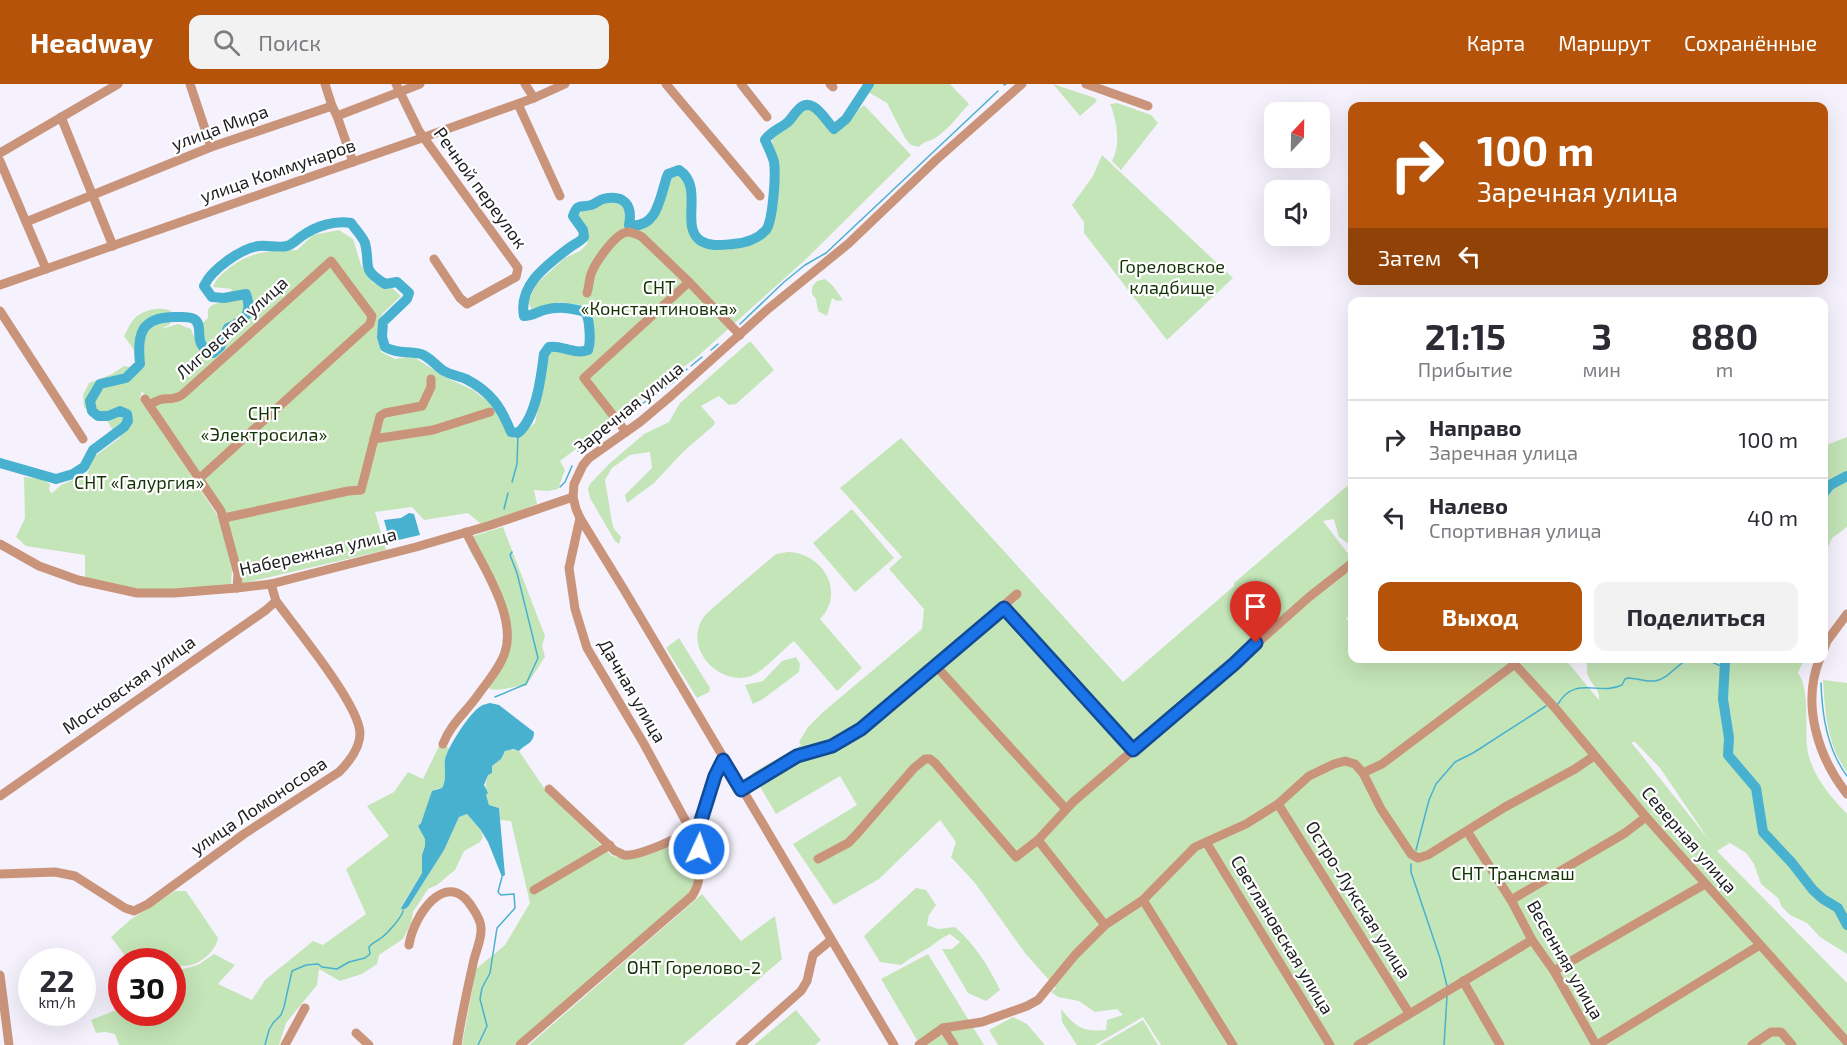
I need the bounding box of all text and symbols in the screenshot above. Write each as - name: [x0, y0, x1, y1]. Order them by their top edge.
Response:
- search box: [189, 15, 609, 69]
- text: Headway: [30, 25, 153, 59]
- icon: search: [210, 26, 243, 59]
- text: Поиск: [258, 29, 321, 55]
- text: Карта: [1467, 30, 1525, 55]
- text: Маршрут: [1558, 30, 1651, 55]
- text: Сохранённые: [1684, 30, 1817, 55]
- street label: улица Мира: [168, 99, 271, 155]
- north arrow: [1264, 102, 1330, 168]
- map controls: [1264, 102, 1330, 246]
- street label: Речной переулок: [429, 123, 532, 253]
- text: 100 m: [1477, 124, 1594, 174]
- icon: right: [1378, 126, 1456, 204]
- street label: улица Коммунаров: [197, 133, 358, 207]
- text: Заречная улица: [1477, 175, 1678, 207]
- button: sound: [1264, 180, 1330, 246]
- icon: left: [1453, 240, 1486, 273]
- text: Затем: [1378, 244, 1441, 270]
- park label: Гореловское кладбище: [1119, 255, 1225, 298]
- street label: Лиговская улица: [171, 271, 292, 383]
- park label: СНТ «Константиновка»: [581, 276, 737, 319]
- text: 21:15: [1425, 314, 1506, 357]
- text: 3: [1591, 314, 1612, 357]
- text: 880: [1691, 314, 1758, 357]
- street label: Заречная улица: [569, 356, 687, 458]
- text: Прибытие: [1418, 357, 1513, 381]
- text: мин: [1583, 357, 1621, 381]
- text: m: [1716, 357, 1733, 381]
- park label: СНТ «Электросила»: [201, 402, 327, 445]
- text: Направо: [1429, 414, 1522, 440]
- icon: right: [1378, 423, 1411, 456]
- text: 100 m: [1739, 426, 1798, 452]
- text: Заречная улица: [1429, 440, 1578, 464]
- park label: СНТ «Галургия»: [74, 471, 204, 493]
- text: Налево: [1429, 492, 1508, 518]
- icon: left: [1378, 501, 1411, 534]
- text: 40 m: [1747, 504, 1798, 530]
- text: Спортивная улица: [1429, 518, 1601, 542]
- street label: Набережная улица: [237, 522, 399, 580]
- pin: [1230, 581, 1281, 643]
- button: Выход: [1378, 582, 1582, 651]
- button: Поделиться: [1594, 582, 1798, 651]
- icon: arrive: [1239, 590, 1272, 623]
- street label: Московская улица: [58, 630, 199, 738]
- street label: Дачная улица: [594, 635, 672, 746]
- street label: улица Ломоносова: [186, 751, 331, 859]
- street label: Северная улица: [1637, 781, 1742, 897]
- position arrow: [667, 817, 731, 881]
- street label: Остро-Лукская улица: [1301, 817, 1416, 982]
- street label: Светлановская улица: [1227, 851, 1339, 1018]
- park label: СНТ Трансмаш: [1451, 862, 1575, 884]
- street label: Весенняя улица: [1523, 896, 1609, 1023]
- speed limit sign: 30: [108, 948, 186, 1026]
- park label: ОНТ Горелово-2: [627, 956, 761, 978]
- text: 22: [40, 962, 74, 998]
- text: km/h: [38, 993, 76, 1011]

